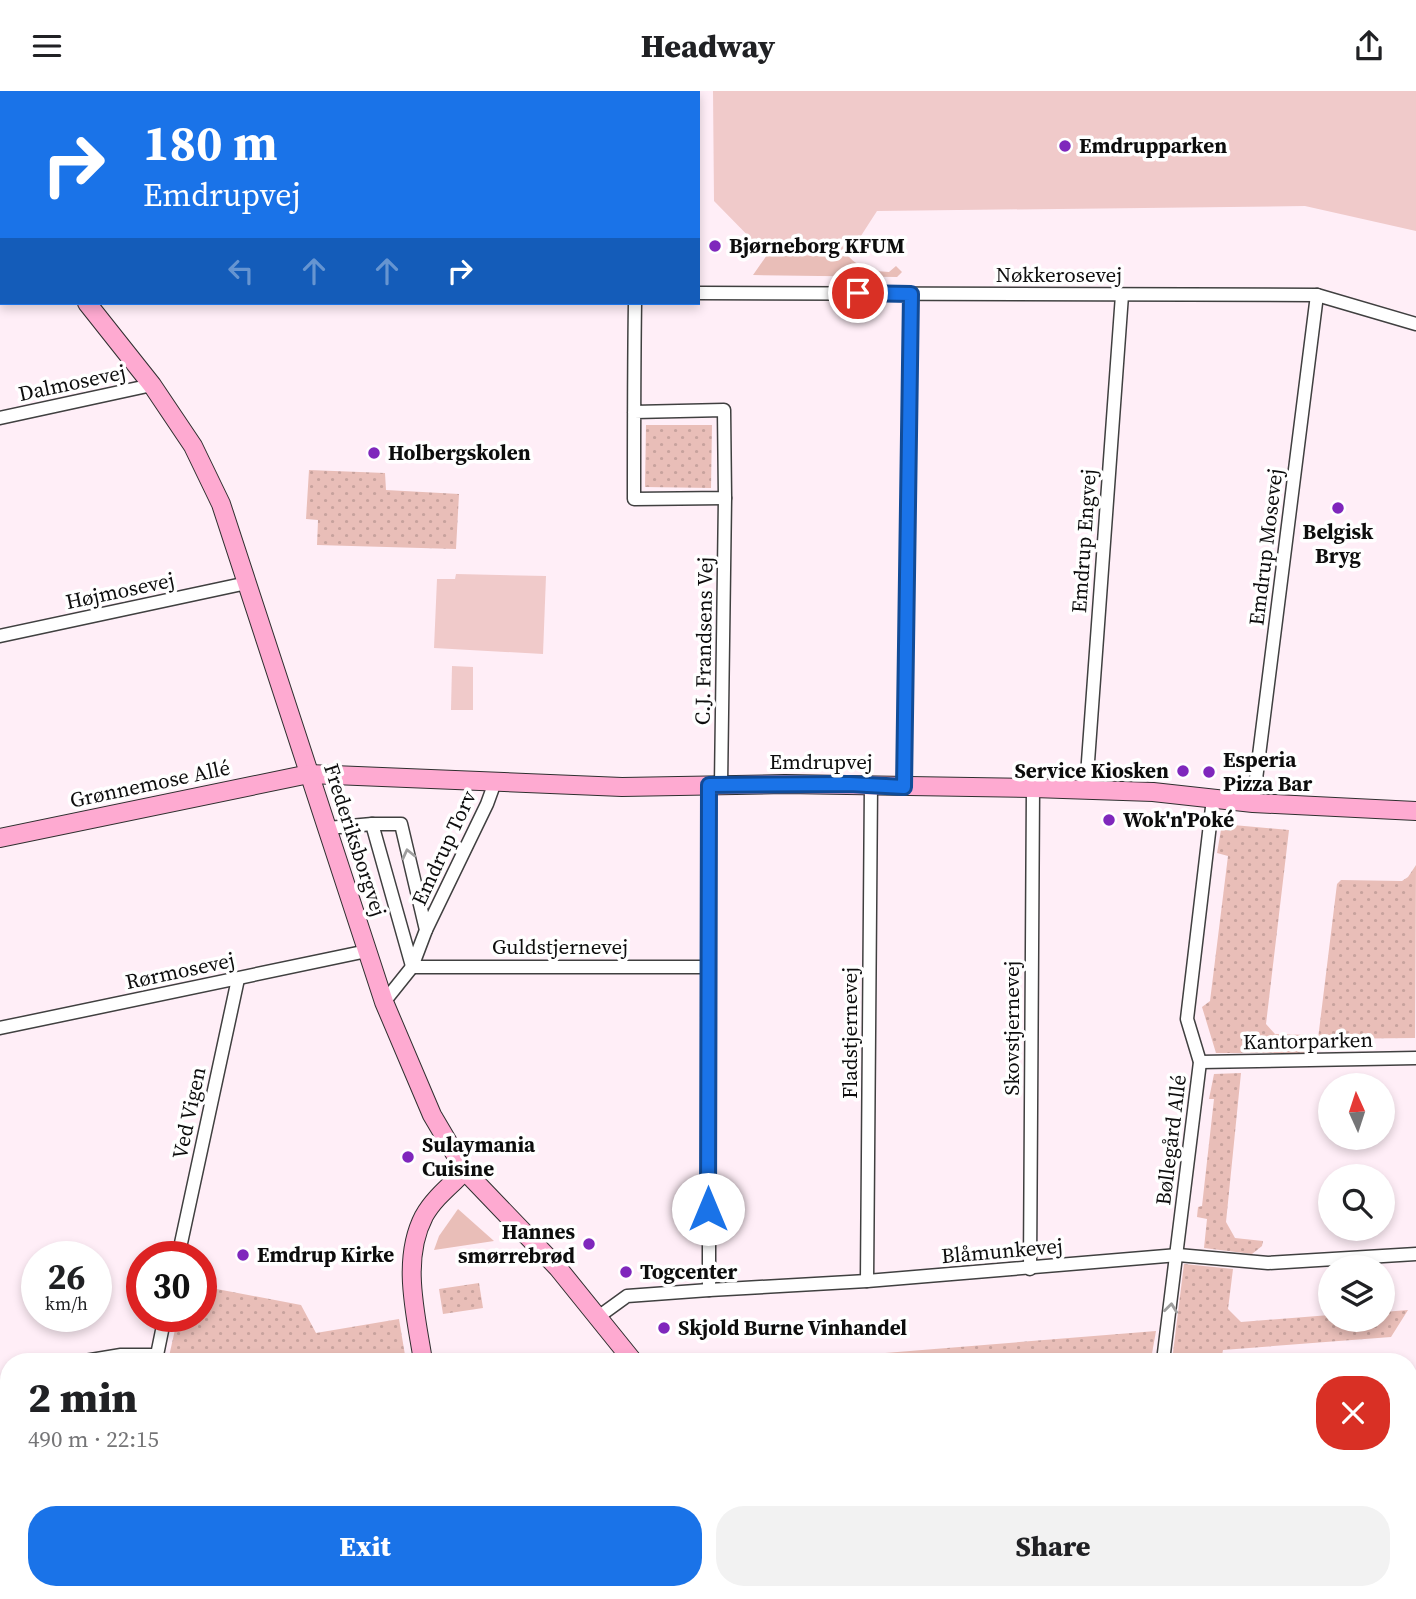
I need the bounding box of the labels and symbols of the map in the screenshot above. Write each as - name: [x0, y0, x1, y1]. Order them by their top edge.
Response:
- place label: Emdrupparken: [1079, 131, 1227, 160]
- marker: Emdrupparken: [1057, 138, 1073, 154]
- place label: Bjørneborg KFUM: [729, 231, 905, 260]
- marker: Bjørneborg KFUM: [707, 238, 723, 254]
- street label: Nøkkerosevej: [996, 260, 1122, 289]
- pin: [828, 263, 888, 323]
- street label: Dalmosevej: [16, 357, 128, 408]
- place label: Holbergskolen: [388, 438, 531, 467]
- marker: Holbergskolen: [366, 445, 382, 461]
- street label: Emdrup Mosevej: [1241, 467, 1290, 627]
- street label: Emdrup Engvej: [1064, 468, 1103, 614]
- marker: Belgisk Bryg: [1330, 500, 1346, 516]
- place label: Belgisk Bryg: [1303, 517, 1374, 570]
- street label: C.J. Frandsens Vej: [688, 557, 719, 725]
- street label: Højmosevej: [63, 565, 177, 616]
- place label: Esperia Pizza Bar: [1223, 745, 1312, 798]
- street label: Emdrupvej: [769, 747, 873, 776]
- street label: Grønnemose Allé: [67, 752, 233, 815]
- place label: Service Kiosken: [1014, 756, 1169, 785]
- street label: Frederiksborgvej: [317, 760, 394, 920]
- marker: Service Kiosken: [1175, 763, 1191, 779]
- marker: Esperia Pizza Bar: [1201, 764, 1217, 780]
- street label: Emdrup Torv: [404, 785, 483, 910]
- place label: Wok'n'Poké: [1123, 805, 1234, 834]
- marker: Wok'n'Poké: [1101, 812, 1117, 828]
- one-way arrow: [402, 848, 416, 860]
- street label: Guldstjernevej: [492, 932, 628, 961]
- street label: Rørmosevej: [123, 945, 237, 996]
- street label: Skovstjernevej: [997, 961, 1026, 1095]
- street label: Fladstjernevej: [835, 967, 864, 1099]
- street label: Kantorparken: [1243, 1025, 1374, 1056]
- street label: Ved Vigen: [165, 1064, 212, 1162]
- street label: Bøllegård Allé: [1148, 1073, 1193, 1207]
- north arrow: [1318, 1073, 1395, 1150]
- place label: Sulaymania Cuisine: [422, 1130, 536, 1183]
- marker: Sulaymania Cuisine: [400, 1149, 416, 1165]
- position arrow: [671, 1172, 745, 1246]
- place label: Hannes smørrebrød: [458, 1217, 576, 1270]
- street label: Blåmunkevej: [940, 1231, 1064, 1270]
- marker: Hannes smørrebrød: [581, 1236, 597, 1252]
- place label: Emdrup Kirke: [257, 1240, 394, 1269]
- speed limit sign: 30: [126, 1241, 217, 1332]
- marker: Emdrup Kirke: [235, 1247, 251, 1263]
- place label: Togcenter: [640, 1257, 737, 1286]
- marker: Togcenter: [618, 1264, 634, 1280]
- one-way arrow: [1163, 1302, 1178, 1314]
- place label: Skjold Burne Vinhandel: [678, 1313, 907, 1342]
- marker: Skjold Burne Vinhandel: [656, 1320, 672, 1336]

